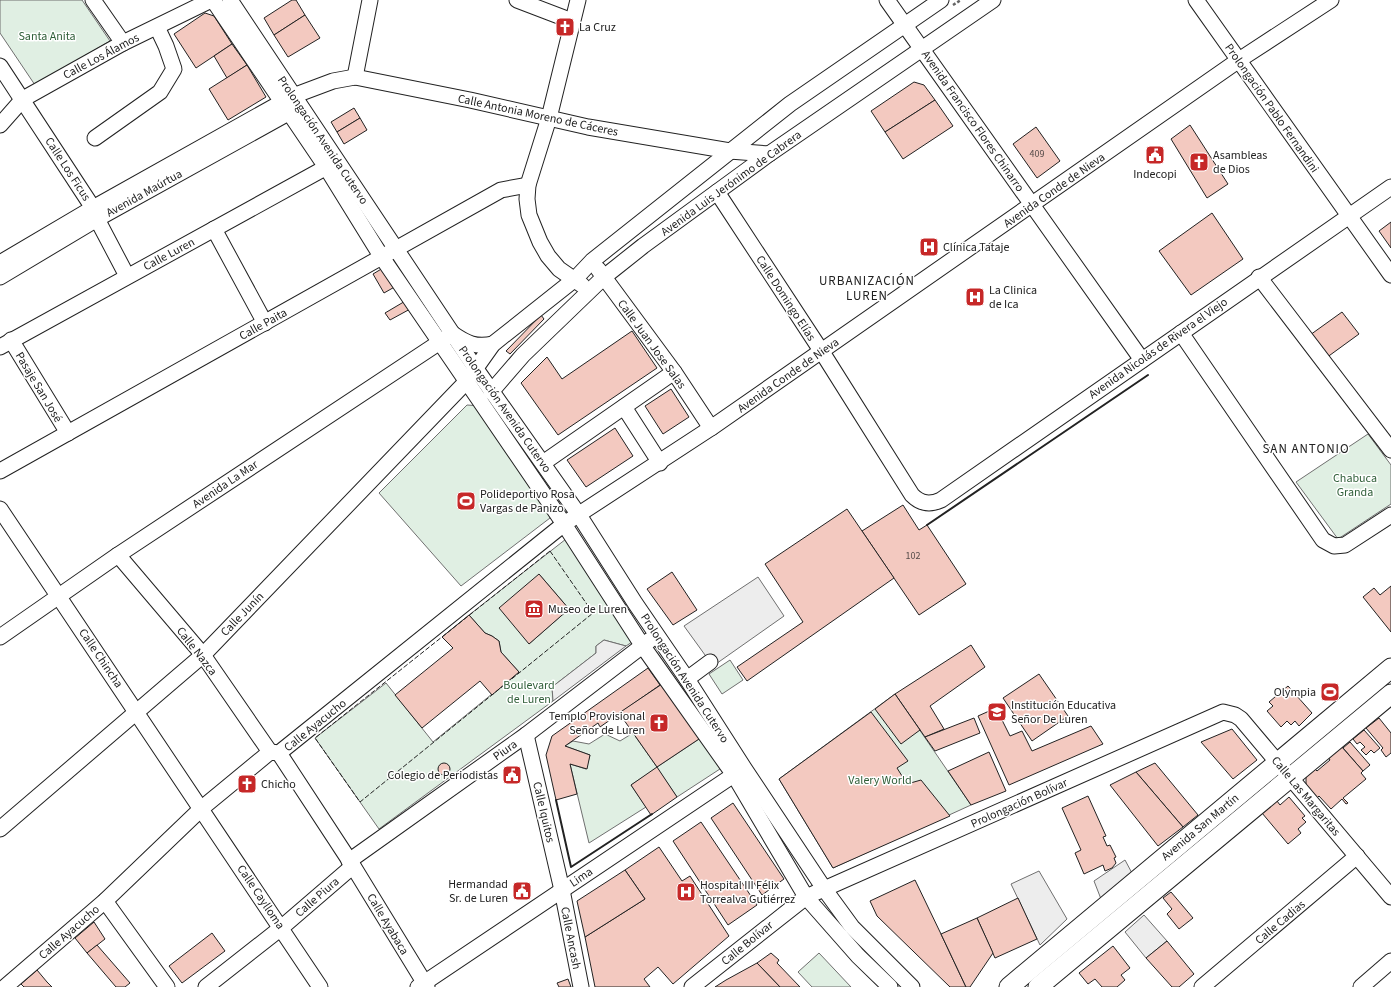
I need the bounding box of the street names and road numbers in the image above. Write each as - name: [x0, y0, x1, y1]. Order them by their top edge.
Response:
- street label: Calle Los Álamos: [60, 29, 142, 84]
- street label: Prolongación Pablo Fernandini: [1220, 40, 1323, 176]
- street label: Avenida Francisco Flores Chinarro: [917, 47, 1028, 195]
- street label: Prolongación Avenida Cutervo: [273, 73, 372, 208]
- street label: Calle Antonia Moreno de Cáceres: [456, 90, 620, 141]
- street label: Avenida Luis Jerónimo de Cabrera: [657, 126, 805, 240]
- street label: Calle Los Ficus: [41, 134, 95, 204]
- street label: Avenida Conde de Nieva: [1000, 149, 1109, 232]
- street label: Avenida Maúrtua: [103, 165, 185, 221]
- street label: Calle Luren: [140, 234, 198, 275]
- street label: Calle Domingo Elías: [752, 252, 820, 344]
- street label: Avenida Nicolás de Rivera el Viejo: [1085, 294, 1231, 403]
- street label: Calle Juan Jose Salas: [613, 296, 690, 393]
- street label: Calle Paita: [236, 304, 290, 345]
- street label: Avenida Conde de Nieva: [734, 334, 843, 417]
- street label: Prolongación Avenida Cutervo: [454, 342, 555, 476]
- street label: Pasaje San José: [11, 349, 66, 426]
- street label: Avenida La Mar: [189, 456, 262, 513]
- street label: Calle Junín: [217, 588, 268, 640]
- street label: Prolongación Avenida Cutervo: [636, 610, 733, 746]
- street label: Calle Nazca: [172, 623, 221, 679]
- street label: Calle Chincha: [74, 625, 127, 691]
- street label: Calle Ayacucho: [281, 695, 350, 756]
- street label: Piura: [490, 736, 521, 765]
- street label: Calle Las Margaritas: [1267, 753, 1344, 840]
- street label: Prolongación Bolívar: [968, 774, 1071, 832]
- street label: Calle Iquitos: [528, 780, 559, 844]
- street label: Avenida San Martín: [1158, 790, 1243, 865]
- street label: Calle Caylloma: [233, 862, 288, 933]
- street label: Lima: [566, 863, 596, 891]
- street label: Calle Piura: [292, 873, 343, 921]
- street label: Calle Ayabaca: [362, 890, 413, 958]
- street label: Calle Cadias: [1252, 896, 1309, 948]
- street label: Calle Ayacucho: [35, 901, 103, 964]
- street label: Calle Ancash: [556, 905, 585, 971]
- street label: Calle Bolívar: [718, 917, 778, 970]

